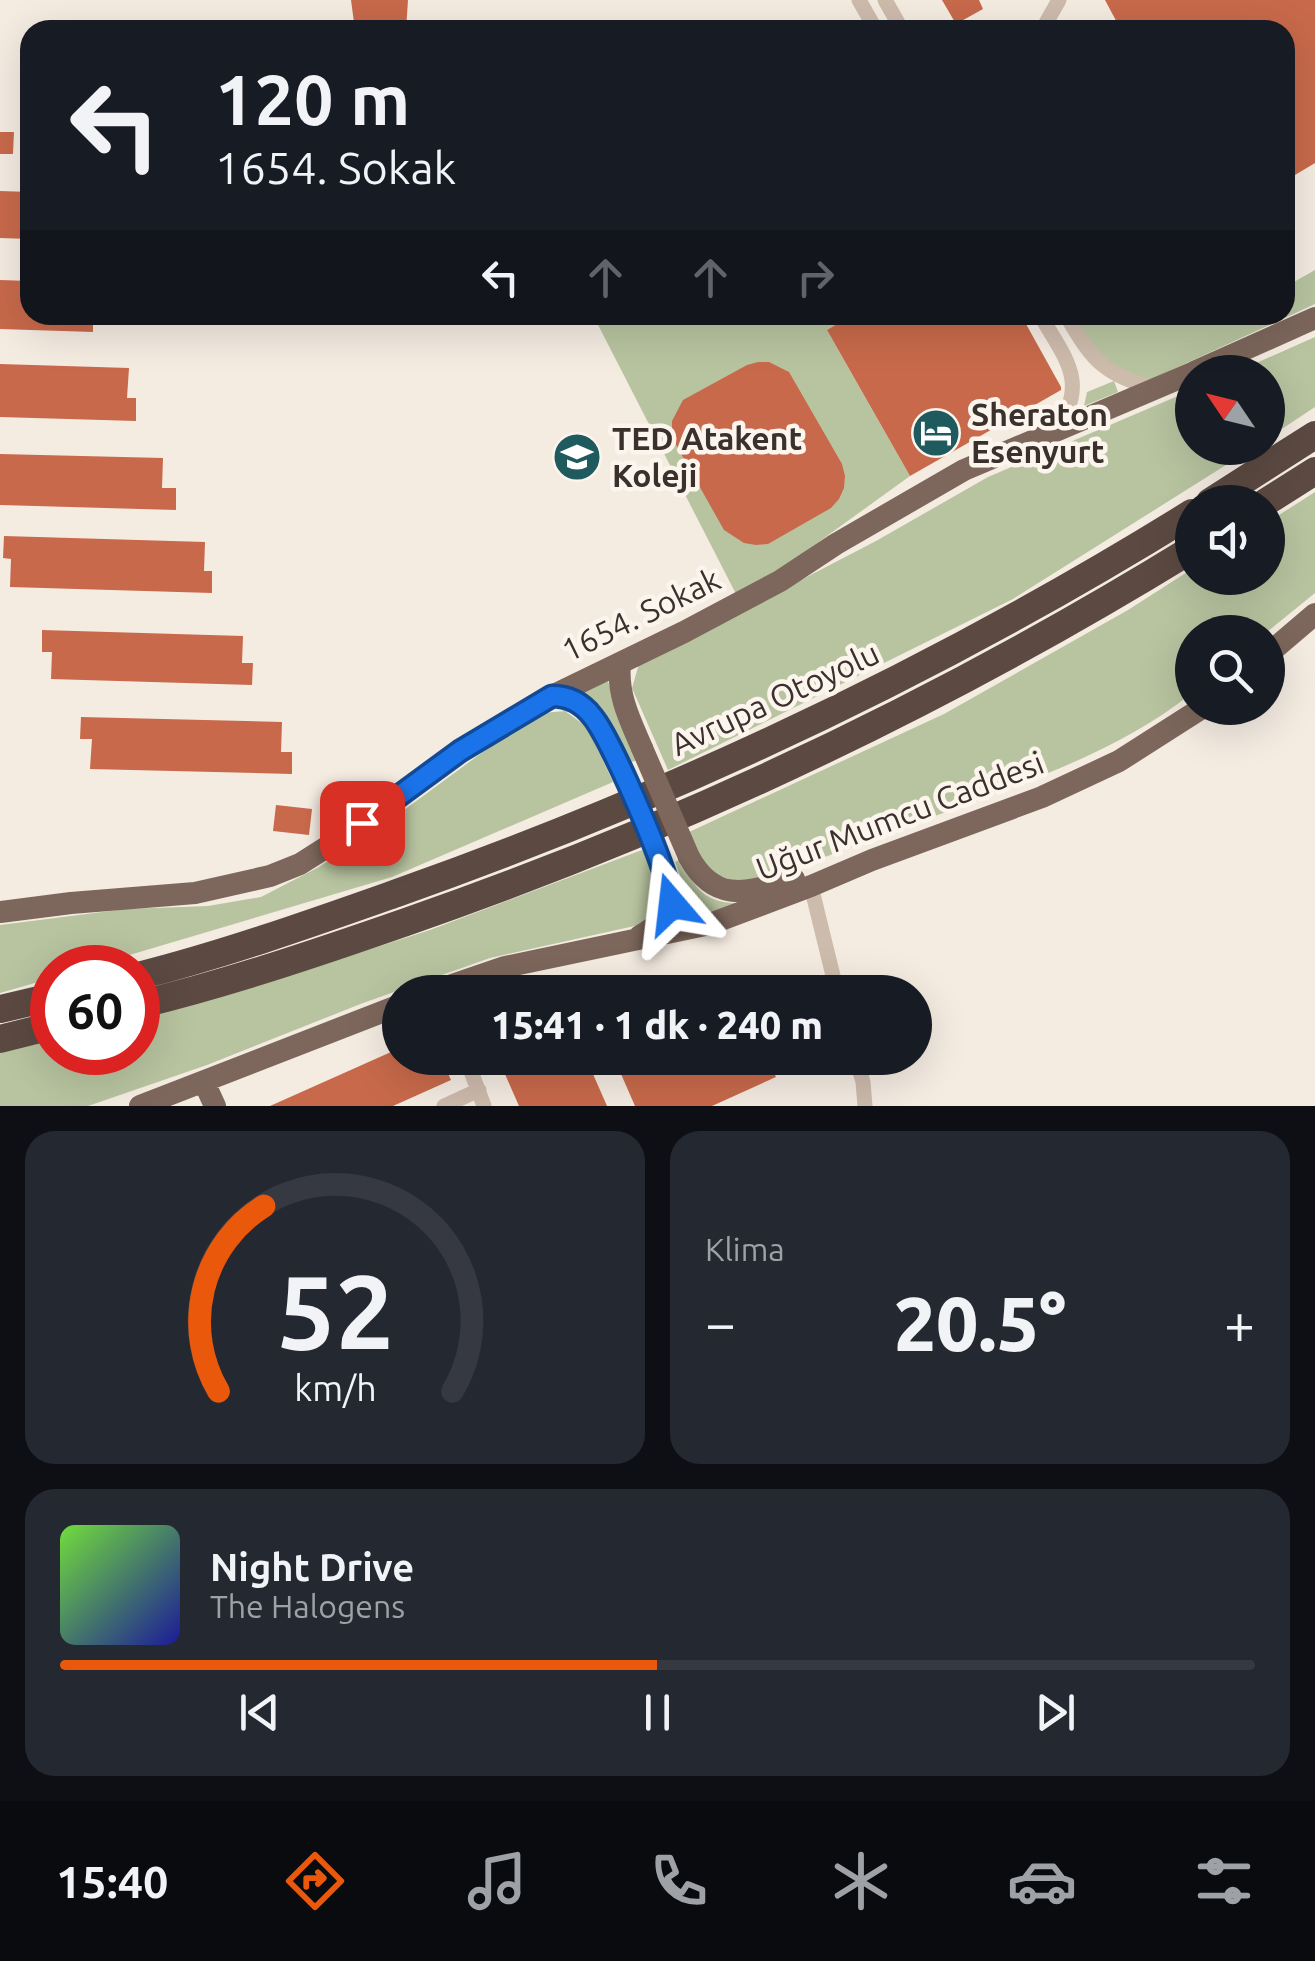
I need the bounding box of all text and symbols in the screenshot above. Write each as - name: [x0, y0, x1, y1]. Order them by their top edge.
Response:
- icon: left: [50, 60, 180, 190]
- text: 120 m: [215, 60, 410, 138]
- text: 1654. Sokak: [215, 142, 456, 193]
- icon: left: [473, 250, 528, 305]
- icon: ahead: [578, 250, 633, 305]
- icon: ahead: [683, 250, 738, 305]
- icon: right: [788, 250, 843, 305]
- north arrow: [1175, 355, 1285, 465]
- map controls: [1175, 355, 1285, 725]
- place label: Sheraton Esenyurt: [971, 396, 1108, 469]
- hotel icon: Sheraton Esenyurt: [910, 407, 962, 459]
- place label: TED Atakent Koleji: [612, 420, 802, 493]
- school or university icon: TED Atakent Koleji: [551, 431, 603, 483]
- button: sound: [1175, 485, 1285, 595]
- street label: 1654. Sokak: [556, 560, 726, 668]
- button: search: [1175, 615, 1285, 725]
- street label: Avrupa Otoyolu: [665, 634, 884, 762]
- street label: Uğur Mumcu Caddesi: [751, 744, 1048, 887]
- pin: [320, 781, 405, 866]
- icon: arrive: [335, 796, 390, 851]
- position arrow: [620, 852, 724, 956]
- speed limit sign: 60: [30, 945, 160, 1075]
- text: 15:41 · 1 dk · 240 m: [491, 1004, 823, 1046]
- text: Klima: [705, 1231, 785, 1267]
- text: 52: [276, 1252, 394, 1369]
- text: 20.5°: [894, 1281, 1066, 1365]
- text: −: [705, 1292, 736, 1353]
- text: +: [1224, 1292, 1255, 1353]
- text: km/h: [294, 1368, 376, 1408]
- text: Night Drive: [210, 1546, 414, 1588]
- text: The Halogens: [210, 1588, 405, 1624]
- icon: previous: [232, 1685, 287, 1740]
- icon: pause: [630, 1685, 685, 1740]
- icon: next: [1028, 1685, 1083, 1740]
- icon: directions: [280, 1846, 350, 1916]
- icon: music: [462, 1846, 532, 1916]
- icon: phone: [644, 1846, 714, 1916]
- icon: climate: [826, 1846, 896, 1916]
- icon: car: [1007, 1846, 1077, 1916]
- icon: filters: [1189, 1846, 1259, 1916]
- text: 15:40: [56, 1856, 168, 1907]

